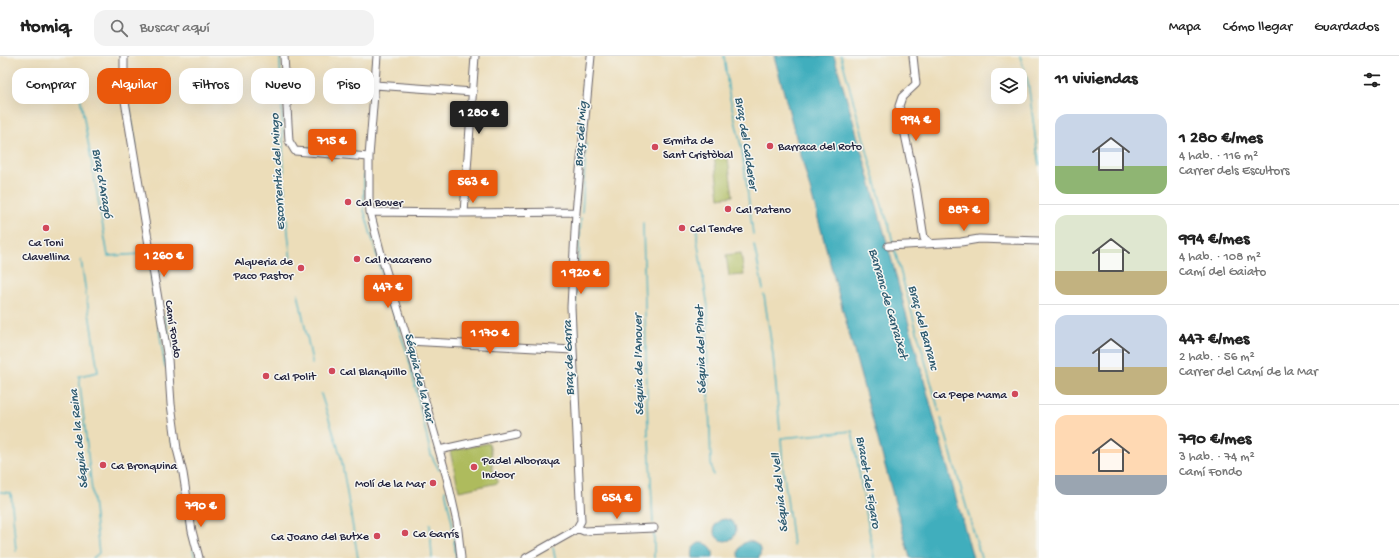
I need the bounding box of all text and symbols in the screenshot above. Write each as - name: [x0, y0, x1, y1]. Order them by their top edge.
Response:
- search box: [94, 10, 374, 46]
- text: Homiq: [20, 16, 70, 39]
- icon: search: [108, 17, 130, 39]
- text: Buscar aquí: [140, 19, 210, 37]
- text: Mapa: [1169, 19, 1201, 36]
- text: Cómo llegar: [1223, 19, 1292, 36]
- text: Guardados: [1314, 19, 1379, 36]
- chip: Comprar: [12, 68, 89, 104]
- chip: Alquilar: [97, 68, 171, 104]
- chip: Filtros: [179, 68, 243, 104]
- chip: Nuevo: [251, 68, 315, 104]
- chip: Piso: [323, 68, 374, 104]
- map controls: [991, 68, 1027, 104]
- button: layers: [991, 68, 1027, 104]
- icon: filters: [1361, 69, 1383, 91]
- text: 11 viviendas: [1055, 70, 1138, 90]
- water label: Braç del Calderer: [731, 96, 761, 193]
- water label: Braç del Mig: [572, 99, 591, 167]
- pin: 1 280 €: [442, 101, 516, 135]
- text: 1 280 €: [459, 106, 499, 121]
- pin: 994 €: [888, 108, 944, 142]
- water label: Escorrentia del Mingo: [268, 112, 289, 231]
- text: 994 €: [901, 113, 931, 128]
- pin: 715 €: [304, 129, 360, 163]
- text: 1 280 €/mes: [1179, 129, 1263, 149]
- icon: home: [1087, 130, 1135, 178]
- text: 715 €: [317, 134, 347, 149]
- place label: Ermita de Sant Cristòbal: [663, 135, 734, 163]
- marker: Barraca del Roto: [765, 141, 775, 151]
- place label: Barraca del Roto: [777, 141, 862, 155]
- marker: Ermita de Sant Cristòbal: [650, 142, 660, 152]
- water label: Braç d'Aragó: [88, 147, 115, 221]
- text: 4 hab. · 116 m²: [1179, 149, 1258, 164]
- text: Carrer dels Escultors: [1179, 164, 1290, 179]
- pin: 563 €: [445, 170, 501, 204]
- text: 563 €: [458, 175, 489, 190]
- marker: Cal Bover: [343, 197, 353, 207]
- place label: Cal Bover: [356, 197, 404, 211]
- pin: 887 €: [936, 198, 992, 232]
- text: 887 €: [948, 203, 980, 218]
- marker: Cal Pateno: [723, 204, 733, 214]
- place label: Cal Pateno: [736, 204, 791, 218]
- marker: Ca Toni Clavellina: [41, 223, 51, 233]
- marker: Cal Tendre: [677, 223, 687, 233]
- place label: Cal Tendre: [690, 223, 743, 237]
- text: 994 €/mes: [1179, 230, 1249, 250]
- icon: home: [1087, 231, 1135, 279]
- place label: Ca Toni Clavellina: [22, 237, 70, 265]
- pin: 1 260 €: [127, 244, 201, 278]
- water label: Barranc de Carraixet: [865, 247, 911, 363]
- text: 1 260 €: [144, 249, 184, 264]
- text: 4 hab. · 108 m²: [1179, 250, 1261, 265]
- marker: Cal Macareno: [352, 254, 362, 264]
- place label: Cal Macareno: [365, 254, 432, 268]
- place label: Alqueria de Paco Pastor: [232, 256, 295, 284]
- pin: 1 920 €: [544, 261, 618, 295]
- marker: Alqueria de Paco Pastor: [296, 263, 306, 273]
- text: Camí del Gaiato: [1179, 265, 1266, 280]
- text: 1 920 €: [561, 266, 601, 281]
- pin: 447 €: [360, 275, 416, 309]
- text: 447 €: [373, 280, 403, 295]
- water label: Braç del Barranc: [904, 284, 942, 373]
- street label: Camí Fondo: [161, 299, 184, 359]
- water label: Séquia del Pinet: [692, 303, 711, 394]
- water label: Séquia de l'Anouer: [631, 312, 648, 416]
- water label: Braç de Garra: [561, 319, 578, 396]
- pin: 1 170 €: [453, 321, 527, 355]
- text: 1 170 €: [471, 326, 509, 341]
- text: 447 €/mes: [1179, 330, 1249, 350]
- icon: home: [1087, 331, 1135, 379]
- water label: Séquia de la Mar: [400, 332, 437, 426]
- text: 2 hab. · 56 m²: [1179, 350, 1255, 365]
- text: Carrer del Camí de la Mar: [1179, 365, 1318, 380]
- marker: Cal Blanquillo: [327, 366, 337, 376]
- place label: Cal Blanquillo: [340, 366, 407, 380]
- marker: Cal Polit: [261, 371, 271, 381]
- place label: Cal Polit: [274, 371, 317, 385]
- water label: Séquia de la Reina: [67, 387, 92, 489]
- place label: Ca Pepe Mama: [933, 389, 1007, 403]
- marker: Ca Pepe Mama: [1010, 389, 1020, 399]
- text: 790 €/mes: [1179, 430, 1251, 450]
- icon: home: [1087, 431, 1135, 479]
- water label: Bracet del Figaro: [852, 435, 883, 531]
- text: 3 hab. · 74 m²: [1179, 450, 1255, 465]
- water label: Séquia del Vell: [769, 451, 792, 533]
- place label: Padel Alboraya Indoor: [481, 455, 560, 483]
- marker: Ca Bronquina: [98, 460, 108, 470]
- place label: Ca Bronquina: [111, 460, 177, 474]
- marker: Padel Alboraya Indoor: [469, 462, 479, 472]
- text: Camí Fondo: [1179, 465, 1242, 480]
- place label: Molí de la Mar: [355, 478, 427, 492]
- marker: Molí de la Mar: [428, 478, 438, 488]
- pin: 654 €: [589, 486, 645, 520]
- text: 654 €: [602, 491, 632, 506]
- pin: 790 €: [173, 494, 229, 528]
- text: 790 €: [185, 499, 217, 514]
- marker: Ca Garrís: [400, 528, 410, 538]
- place label: Ca Garrís: [413, 528, 459, 542]
- place label: Ca Joano del Butxe: [271, 531, 370, 545]
- marker: Ca Joano del Butxe: [372, 531, 382, 541]

